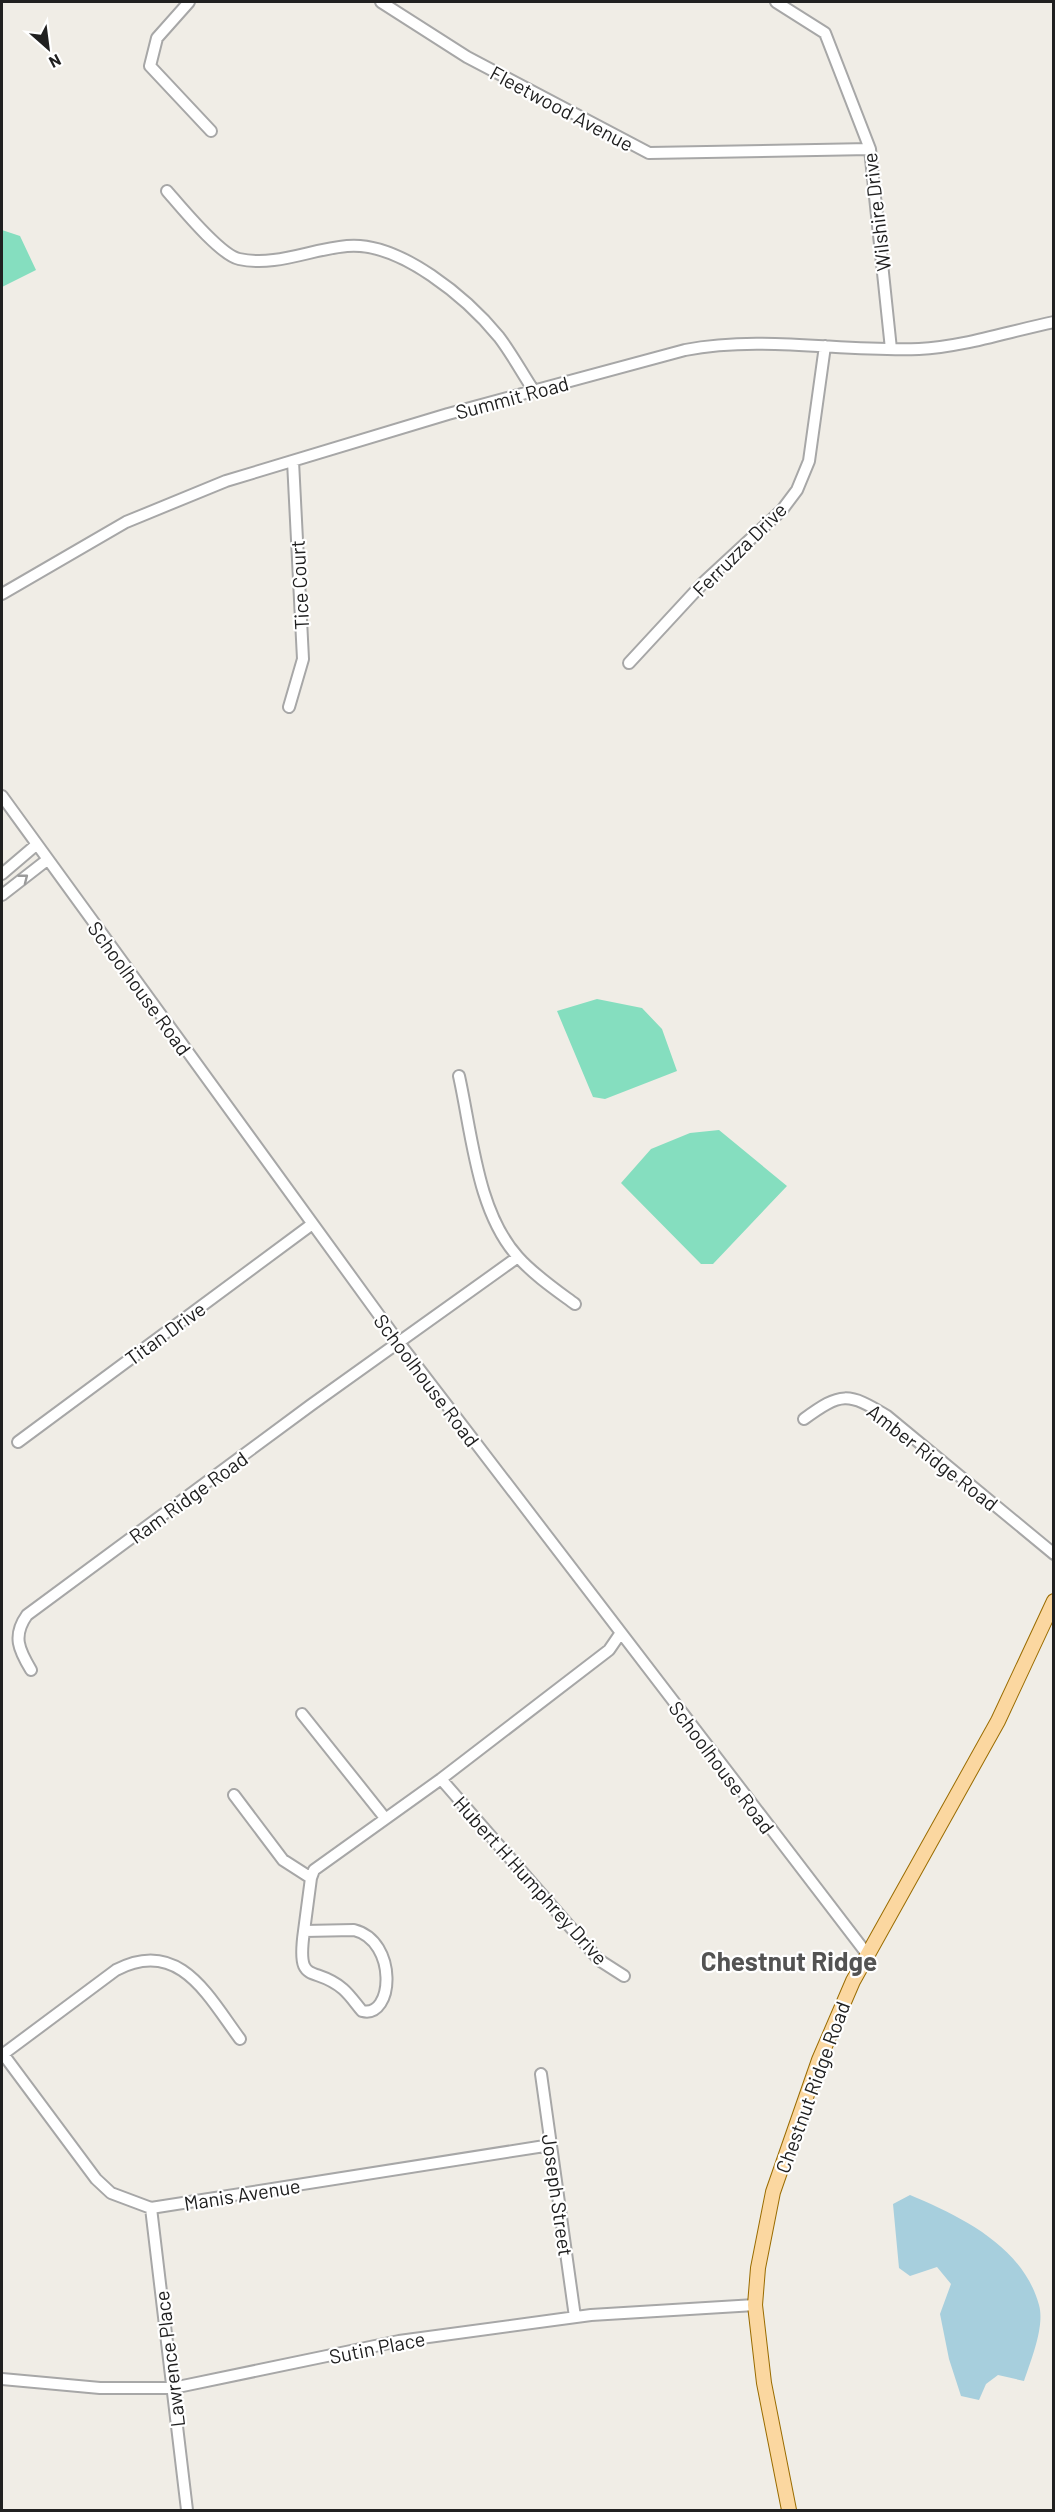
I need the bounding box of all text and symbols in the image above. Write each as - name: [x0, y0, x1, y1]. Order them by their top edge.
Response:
- north arrow: [18, 18, 78, 78]
- text: N: [46, 51, 64, 73]
- street label: Fleetwood Avenue: [486, 60, 638, 156]
- street label: Wilshire Drive: [857, 151, 895, 273]
- street label: Summit Road: [453, 370, 571, 424]
- street label: Ferruzza Drive: [687, 497, 791, 601]
- street label: Tice Court: [285, 540, 313, 630]
- one-way arrow: [18, 874, 29, 885]
- street label: Schoolhouse Road: [83, 916, 197, 1060]
- street label: Titan Drive: [120, 1296, 210, 1370]
- street label: Schoolhouse Road: [369, 1309, 485, 1451]
- street label: Amber Ridge Road: [863, 1399, 1003, 1515]
- street label: Ram Ridge Road: [124, 1446, 252, 1548]
- street label: Schoolhouse Road: [664, 1696, 780, 1838]
- street label: Hubert H Humphrey Drive: [449, 1791, 613, 1969]
- district label: Chestnut Ridge: [701, 1945, 877, 1976]
- street label: Chestnut Ridge Road: [770, 1998, 854, 2176]
- street label: Joseph Street: [538, 2132, 578, 2258]
- street label: Manis Avenue: [182, 2173, 302, 2215]
- street label: Lawrence Place: [149, 2290, 189, 2428]
- street label: Sutin Place: [327, 2326, 427, 2368]

